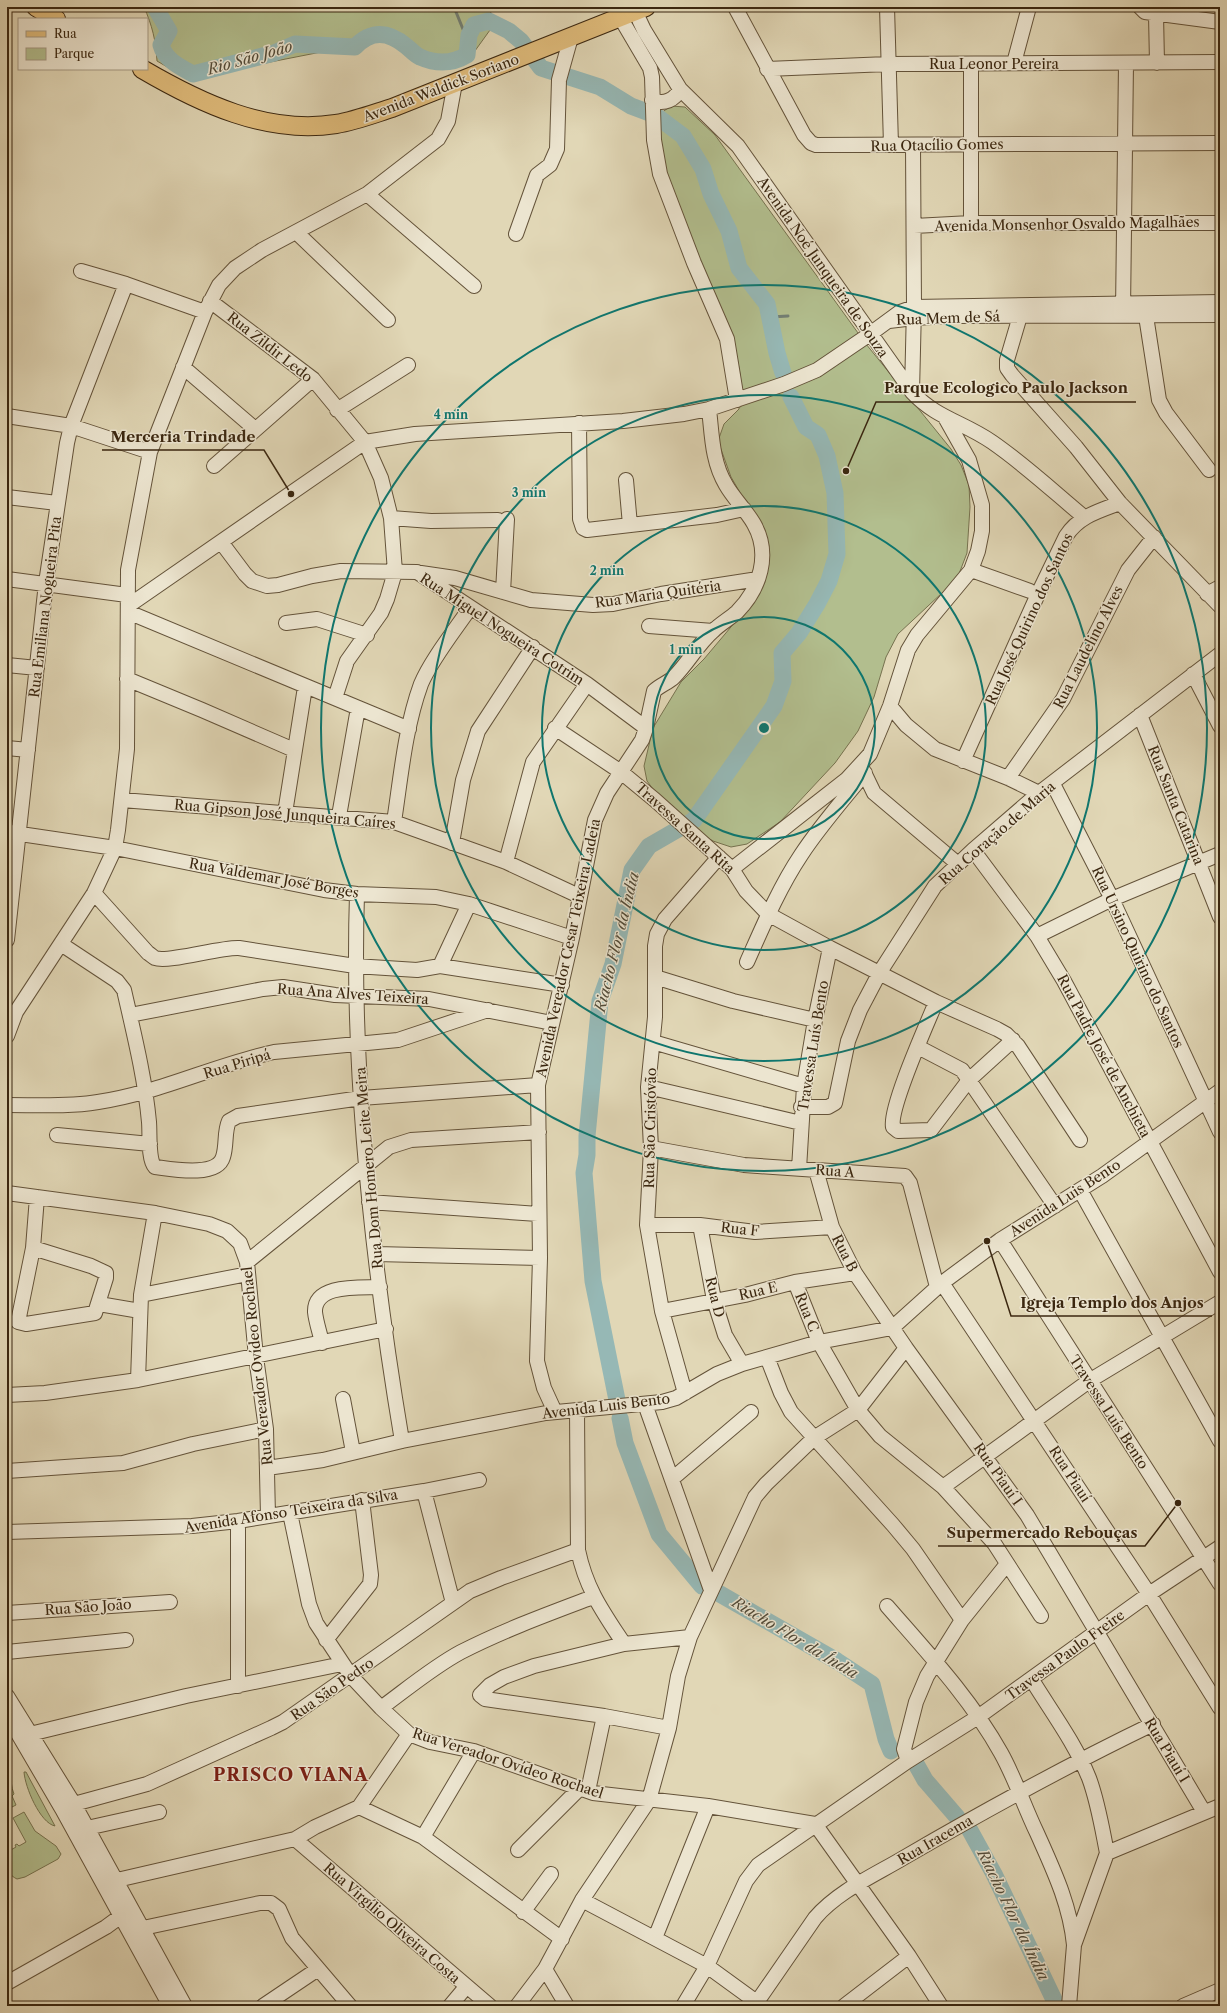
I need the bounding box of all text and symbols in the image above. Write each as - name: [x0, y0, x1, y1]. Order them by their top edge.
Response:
- legend: [18, 18, 148, 70]
- text: Rua: [54, 26, 77, 41]
- water label: Rio São João: [204, 36, 294, 79]
- text: Parque: [54, 46, 95, 61]
- street label: Avenida Waldick Soriano: [360, 50, 522, 126]
- street label: Rua Leonor Pereira: [929, 55, 1060, 73]
- street label: Rua Otacílio Gomes: [870, 135, 1004, 155]
- street label: Avenida Noé Junqueira de Souza: [753, 172, 893, 361]
- street label: Avenida Monsenhor Osvaldo Magalhães: [933, 213, 1200, 235]
- street label: Rua Mem de Sá: [896, 307, 1001, 329]
- street label: Rua Zildir Ledo: [224, 308, 316, 386]
- callout: Parque Ecologico Paulo Jackson: [876, 375, 1136, 402]
- text: Parque Ecologico Paulo Jackson: [884, 378, 1129, 397]
- text: 4 min: [434, 407, 469, 422]
- callout: Merceria Trindade: [102, 423, 264, 450]
- text: Merceria Trindade: [111, 427, 255, 446]
- text: 3 min: [512, 485, 547, 500]
- street label: Rua Emiliana Nogueira Pita: [25, 515, 65, 699]
- street label: Rua José Quirino dos Santos: [981, 530, 1077, 708]
- text: 2 min: [590, 563, 625, 578]
- street label: Rua Miguel Nogueira Cotrim: [417, 569, 587, 689]
- street label: Rua Maria Quitéria: [594, 576, 723, 612]
- street label: Rua Laudelino Alves: [1049, 582, 1127, 712]
- text: 1 min: [670, 642, 703, 657]
- centre of rings: [757, 721, 771, 735]
- street label: Rua Santa Catarina: [1144, 743, 1208, 868]
- street label: Rua Coração de Maria: [935, 777, 1059, 889]
- street label: Travessa Santa Rita: [631, 779, 739, 878]
- street label: Rua Gipson José Junqueira Caíres: [173, 795, 397, 833]
- street label: Avenida Vereador Cesar Teixeira Ladeia: [532, 816, 604, 1080]
- street label: Rua Valdemar José Borges: [188, 854, 360, 902]
- street label: Rua Ursino Quirino do Santos: [1088, 863, 1188, 1051]
- water label: Riacho Flor da Índia: [590, 870, 643, 1015]
- street label: Rua Padre José de Anchieta: [1053, 971, 1155, 1141]
- street label: Travessa Luís Bento: [794, 979, 832, 1113]
- street label: Rua Ana Alves Teixeira: [277, 980, 430, 1008]
- street label: Rua Piripá: [201, 1045, 273, 1083]
- street label: Rua Dom Homero Leite Meira: [351, 1066, 387, 1270]
- street label: Rua São Cristóvão: [640, 1067, 660, 1189]
- street label: Avenida Luis Bento: [1005, 1155, 1124, 1241]
- street label: Rua A: [815, 1161, 856, 1181]
- street label: Rua F: [720, 1218, 760, 1240]
- street label: Rua B: [828, 1231, 862, 1275]
- street label: Rua Vereador Ovídeo Rochael: [238, 1266, 276, 1466]
- street label: Rua D: [701, 1275, 729, 1319]
- street label: Rua E: [737, 1278, 779, 1304]
- callout: Igreja Templo dos Anjos: [1011, 1289, 1212, 1316]
- street label: Rua C: [791, 1290, 823, 1334]
- text: Igreja Templo dos Anjos: [1020, 1293, 1204, 1312]
- street label: Travessa Luís Bento: [1065, 1352, 1153, 1472]
- street label: Avenida Luis Bento: [540, 1389, 671, 1423]
- street label: Rua Piauí I: [970, 1439, 1026, 1509]
- street label: Rua Piauí: [1045, 1442, 1095, 1506]
- street label: Avenida Afonso Teixeira da Silva: [182, 1485, 400, 1537]
- callout: Supermercado Rebouças: [938, 1519, 1145, 1546]
- text: Supermercado Rebouças: [947, 1523, 1137, 1542]
- water label: Riacho Flor da Índia: [728, 1592, 862, 1683]
- street label: Rua São João: [44, 1595, 132, 1619]
- street label: Travessa Paulo Freire: [1002, 1606, 1128, 1704]
- street label: Rua São Pedro: [287, 1654, 377, 1724]
- street label: Rua Piauí I: [1141, 1714, 1193, 1786]
- street label: Rua Vereador Ovídeo Rochael: [410, 1724, 606, 1802]
- district label: PRISCO VIANA: [213, 1764, 369, 1786]
- street label: Rua Iracema: [894, 1811, 976, 1869]
- water label: Riacho Flor da Índia: [973, 1845, 1053, 1983]
- street label: Rua Virgílio Oliveira Costa: [320, 1859, 465, 1988]

